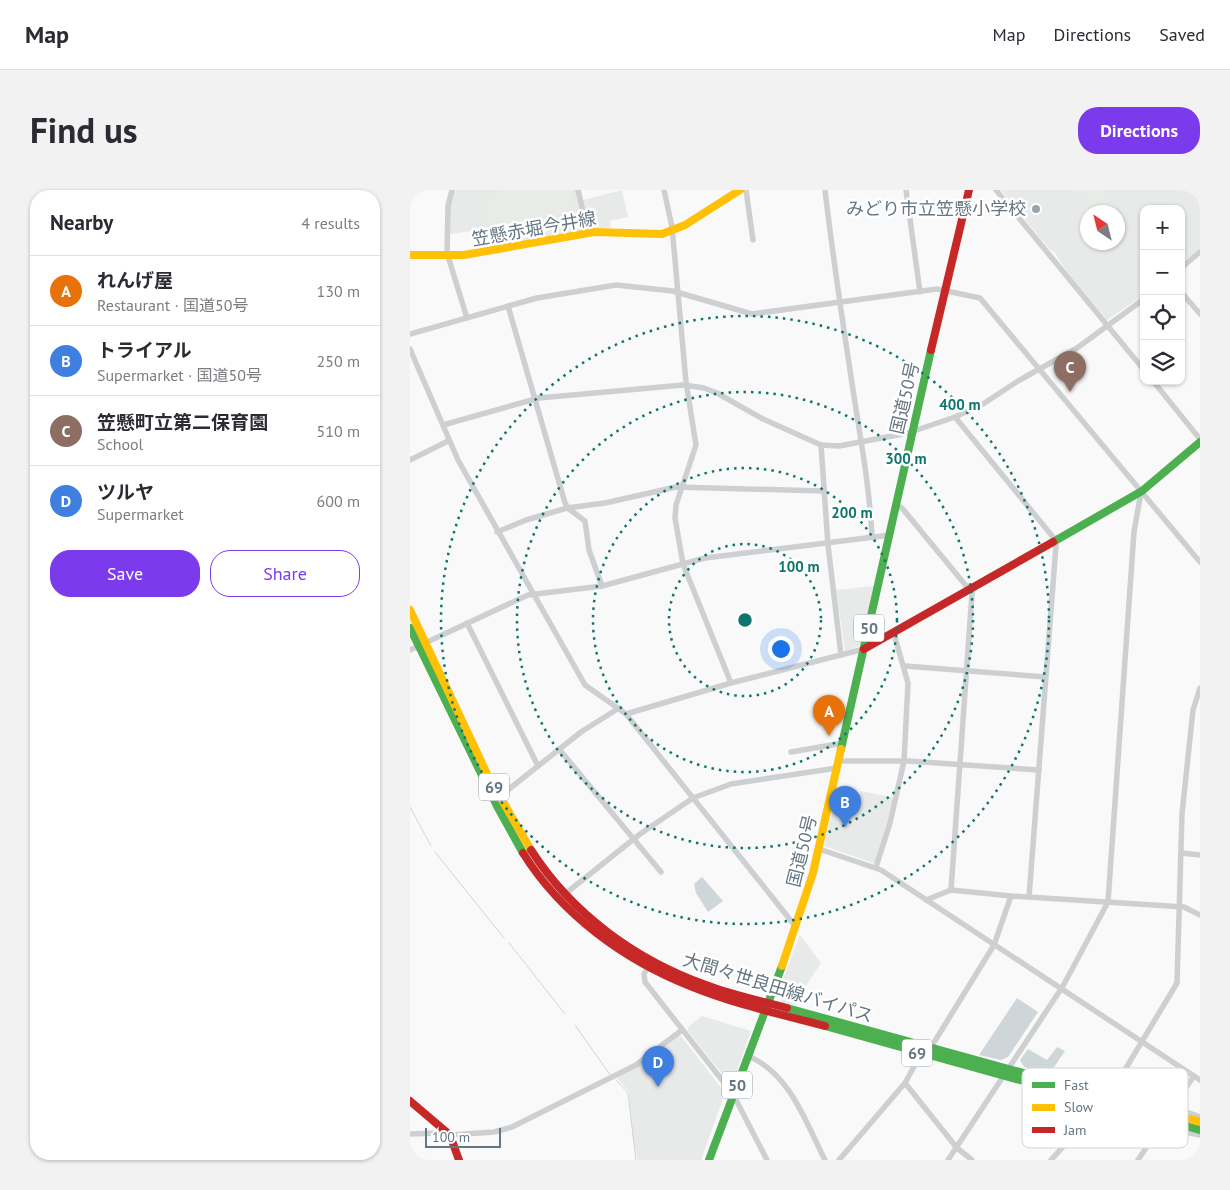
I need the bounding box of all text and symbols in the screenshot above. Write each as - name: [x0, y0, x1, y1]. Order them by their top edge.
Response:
- text: Map: [25, 19, 69, 50]
- text: Map: [993, 23, 1025, 46]
- text: Directions: [1053, 23, 1131, 46]
- text: Saved: [1159, 23, 1205, 46]
- text: Find us: [30, 107, 138, 153]
- button: Directions: [1078, 107, 1200, 154]
- place label: みどり市立笠懸小学校: [846, 197, 1026, 220]
- marker: みどり市立笠懸小学校: [1030, 203, 1042, 215]
- north arrow: [1080, 205, 1125, 250]
- map controls: [1140, 205, 1185, 385]
- button: +: [1140, 205, 1185, 250]
- street label: 笠懸赤堀今井線: [470, 206, 598, 251]
- text: Nearby: [50, 209, 113, 236]
- text: 4 results: [301, 213, 360, 233]
- button: −: [1140, 250, 1185, 295]
- text: れんげ屋: [97, 268, 173, 292]
- text: A: [61, 281, 71, 301]
- text: 130 m: [317, 281, 360, 301]
- text: Restaurant · 国道50号: [97, 295, 248, 315]
- button: locate: [1140, 295, 1185, 340]
- text: トライアル: [97, 338, 192, 362]
- button: layers: [1140, 340, 1185, 385]
- text: B: [61, 351, 71, 371]
- text: 250 m: [317, 351, 360, 371]
- pin: C: [1054, 351, 1086, 392]
- street label: 国道50号: [885, 359, 924, 436]
- text: Supermarket · 国道50号: [97, 365, 262, 385]
- text: 400 m: [939, 395, 981, 414]
- text: 笠懸町立第二保育園: [97, 410, 268, 434]
- text: C: [62, 421, 70, 441]
- text: 510 m: [317, 421, 360, 441]
- text: School: [97, 434, 143, 454]
- text: 300 m: [885, 449, 927, 468]
- text: ツルヤ: [97, 480, 154, 504]
- text: D: [61, 491, 71, 511]
- text: 600 m: [317, 491, 360, 511]
- text: 200 m: [831, 503, 873, 522]
- text: Supermarket: [97, 504, 184, 524]
- button: Save: [50, 550, 200, 597]
- button: Share: [210, 550, 360, 597]
- text: 100 m: [778, 557, 820, 576]
- centre of rings: [736, 611, 754, 629]
- road number: 50: [854, 614, 884, 642]
- your location: [768, 636, 794, 662]
- pin: A: [813, 695, 845, 736]
- road number: 69: [479, 774, 509, 800]
- pin: B: [829, 786, 861, 827]
- street label: 国道50号: [781, 812, 822, 889]
- street label: 大間々世良田線バイパス: [680, 948, 876, 1027]
- road number: 69: [902, 1040, 932, 1066]
- pin: D: [642, 1046, 674, 1087]
- legend: [1022, 1068, 1188, 1148]
- road number: 50: [722, 1072, 752, 1098]
- text: Fast: [1064, 1076, 1089, 1094]
- text: Slow: [1064, 1098, 1094, 1116]
- text: Jam: [1063, 1121, 1086, 1139]
- scale bar: [425, 1125, 501, 1148]
- text: 100 m: [432, 1128, 470, 1146]

